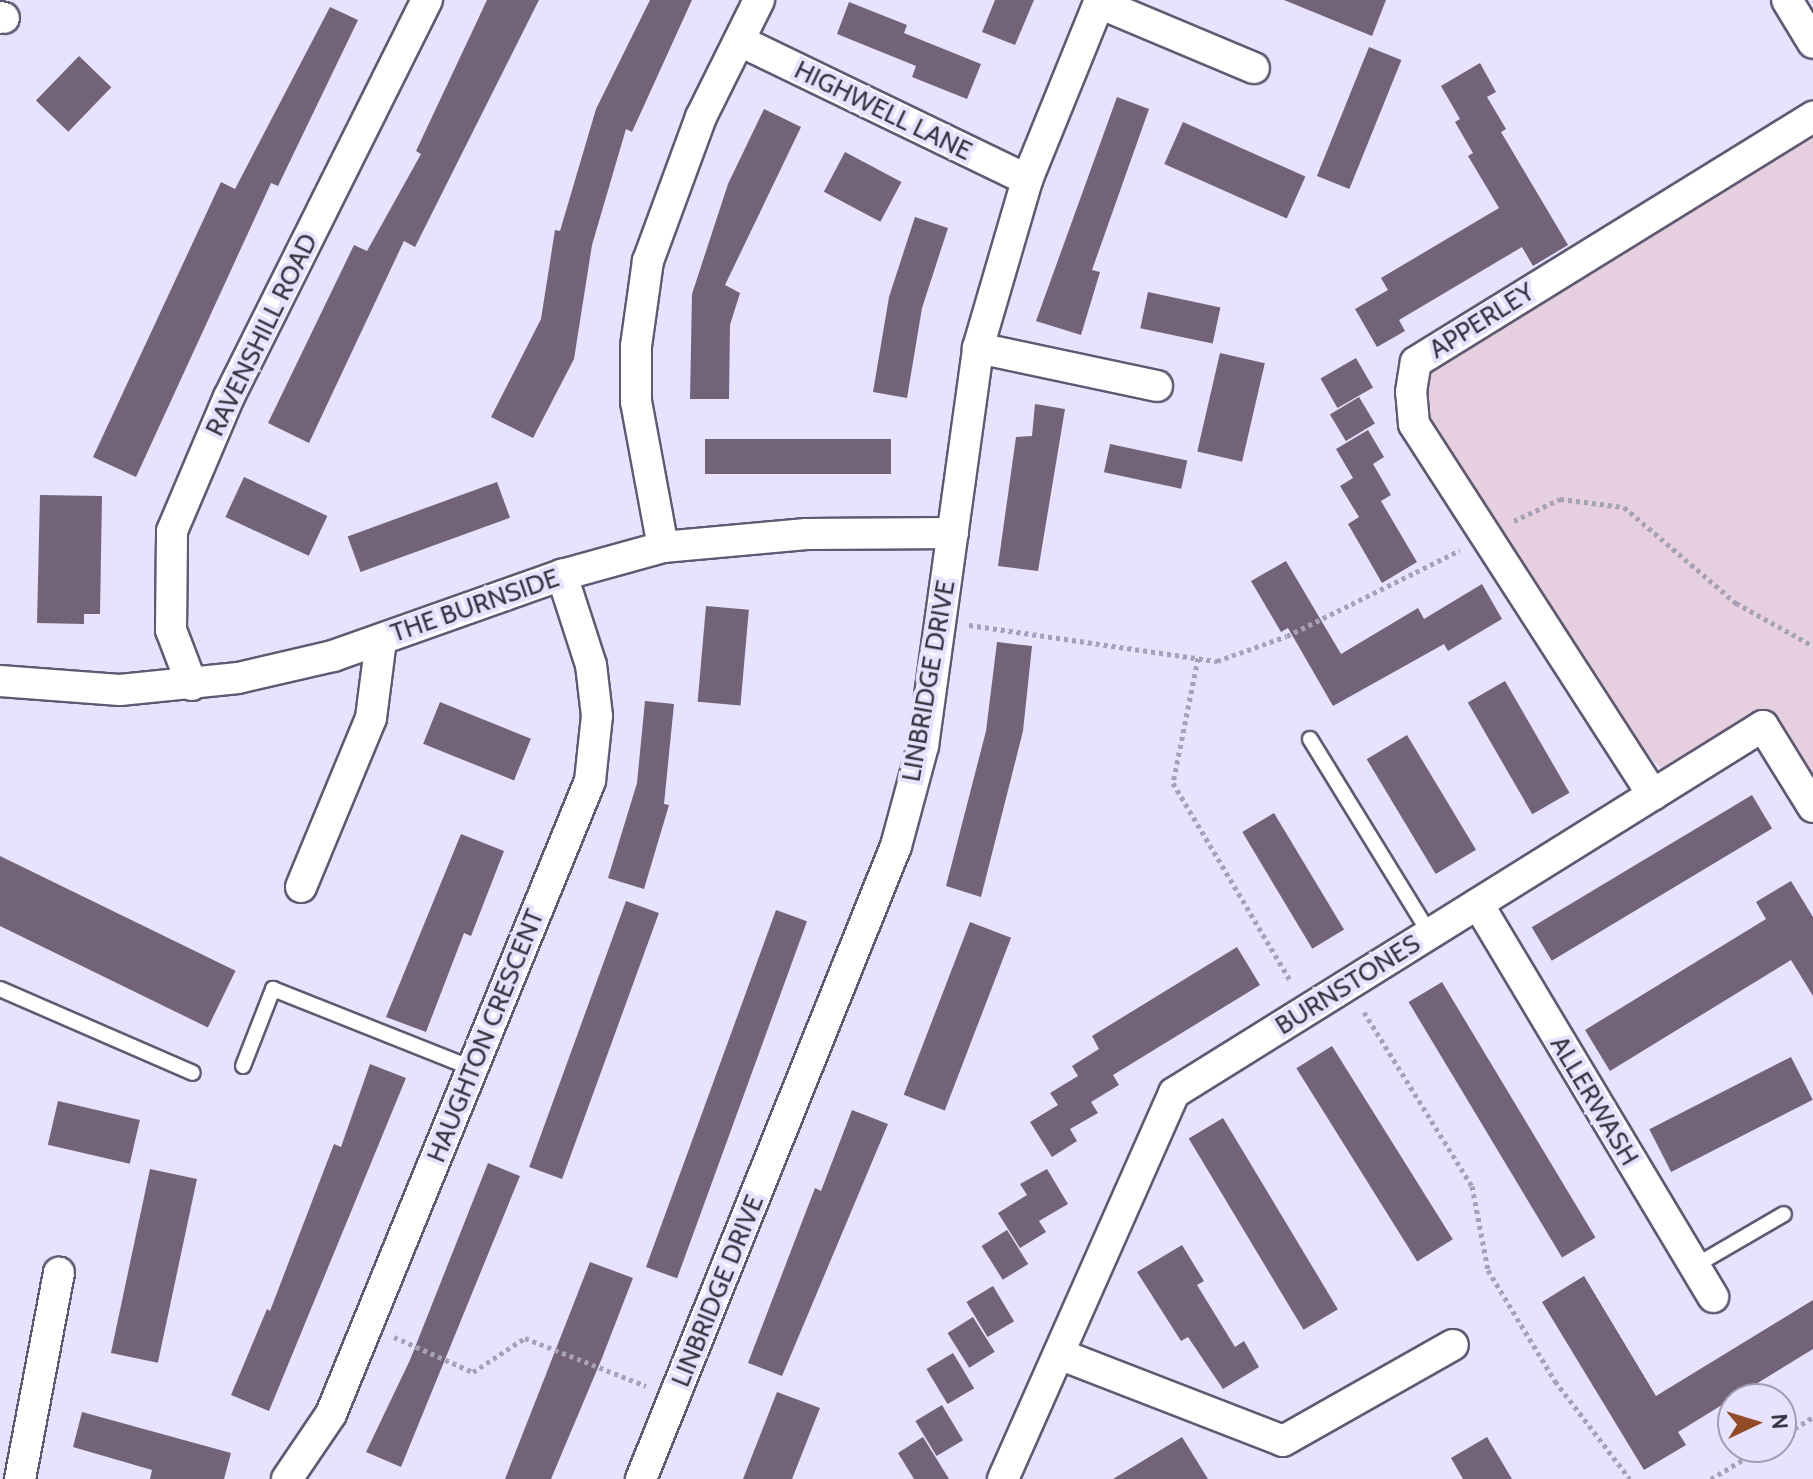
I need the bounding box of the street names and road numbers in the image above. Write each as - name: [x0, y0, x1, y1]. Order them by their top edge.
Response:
- street label: HIGHWELL LANE: [789, 55, 977, 167]
- street label: RAVENSHILL ROAD: [199, 229, 325, 441]
- street label: APPERLEY: [1424, 277, 1540, 365]
- street label: THE BURNSIDE: [387, 563, 563, 649]
- street label: LINBRIDGE DRIVE: [896, 578, 962, 784]
- street label: HAUGHTON CRESCENT: [421, 905, 551, 1167]
- street label: BURNSTONES: [1270, 928, 1426, 1042]
- street label: ALLERWASH: [1543, 1031, 1645, 1171]
- street label: LINBRIDGE DRIVE: [665, 1191, 771, 1391]

